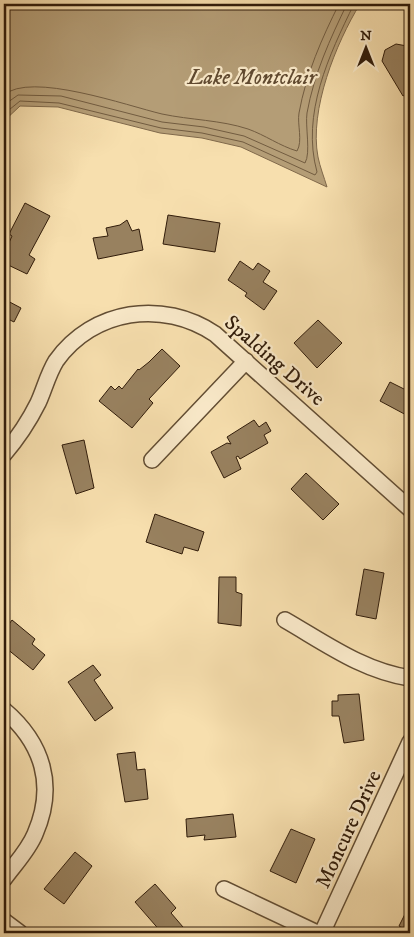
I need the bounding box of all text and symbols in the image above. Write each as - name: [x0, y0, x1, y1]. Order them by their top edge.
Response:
- north arrow: [342, 22, 392, 72]
- text: N: [360, 27, 372, 45]
- water label: Lake Montclair: [186, 64, 318, 91]
- street label: Spalding Drive: [219, 310, 330, 412]
- street label: Moncure Drive: [310, 766, 388, 892]

